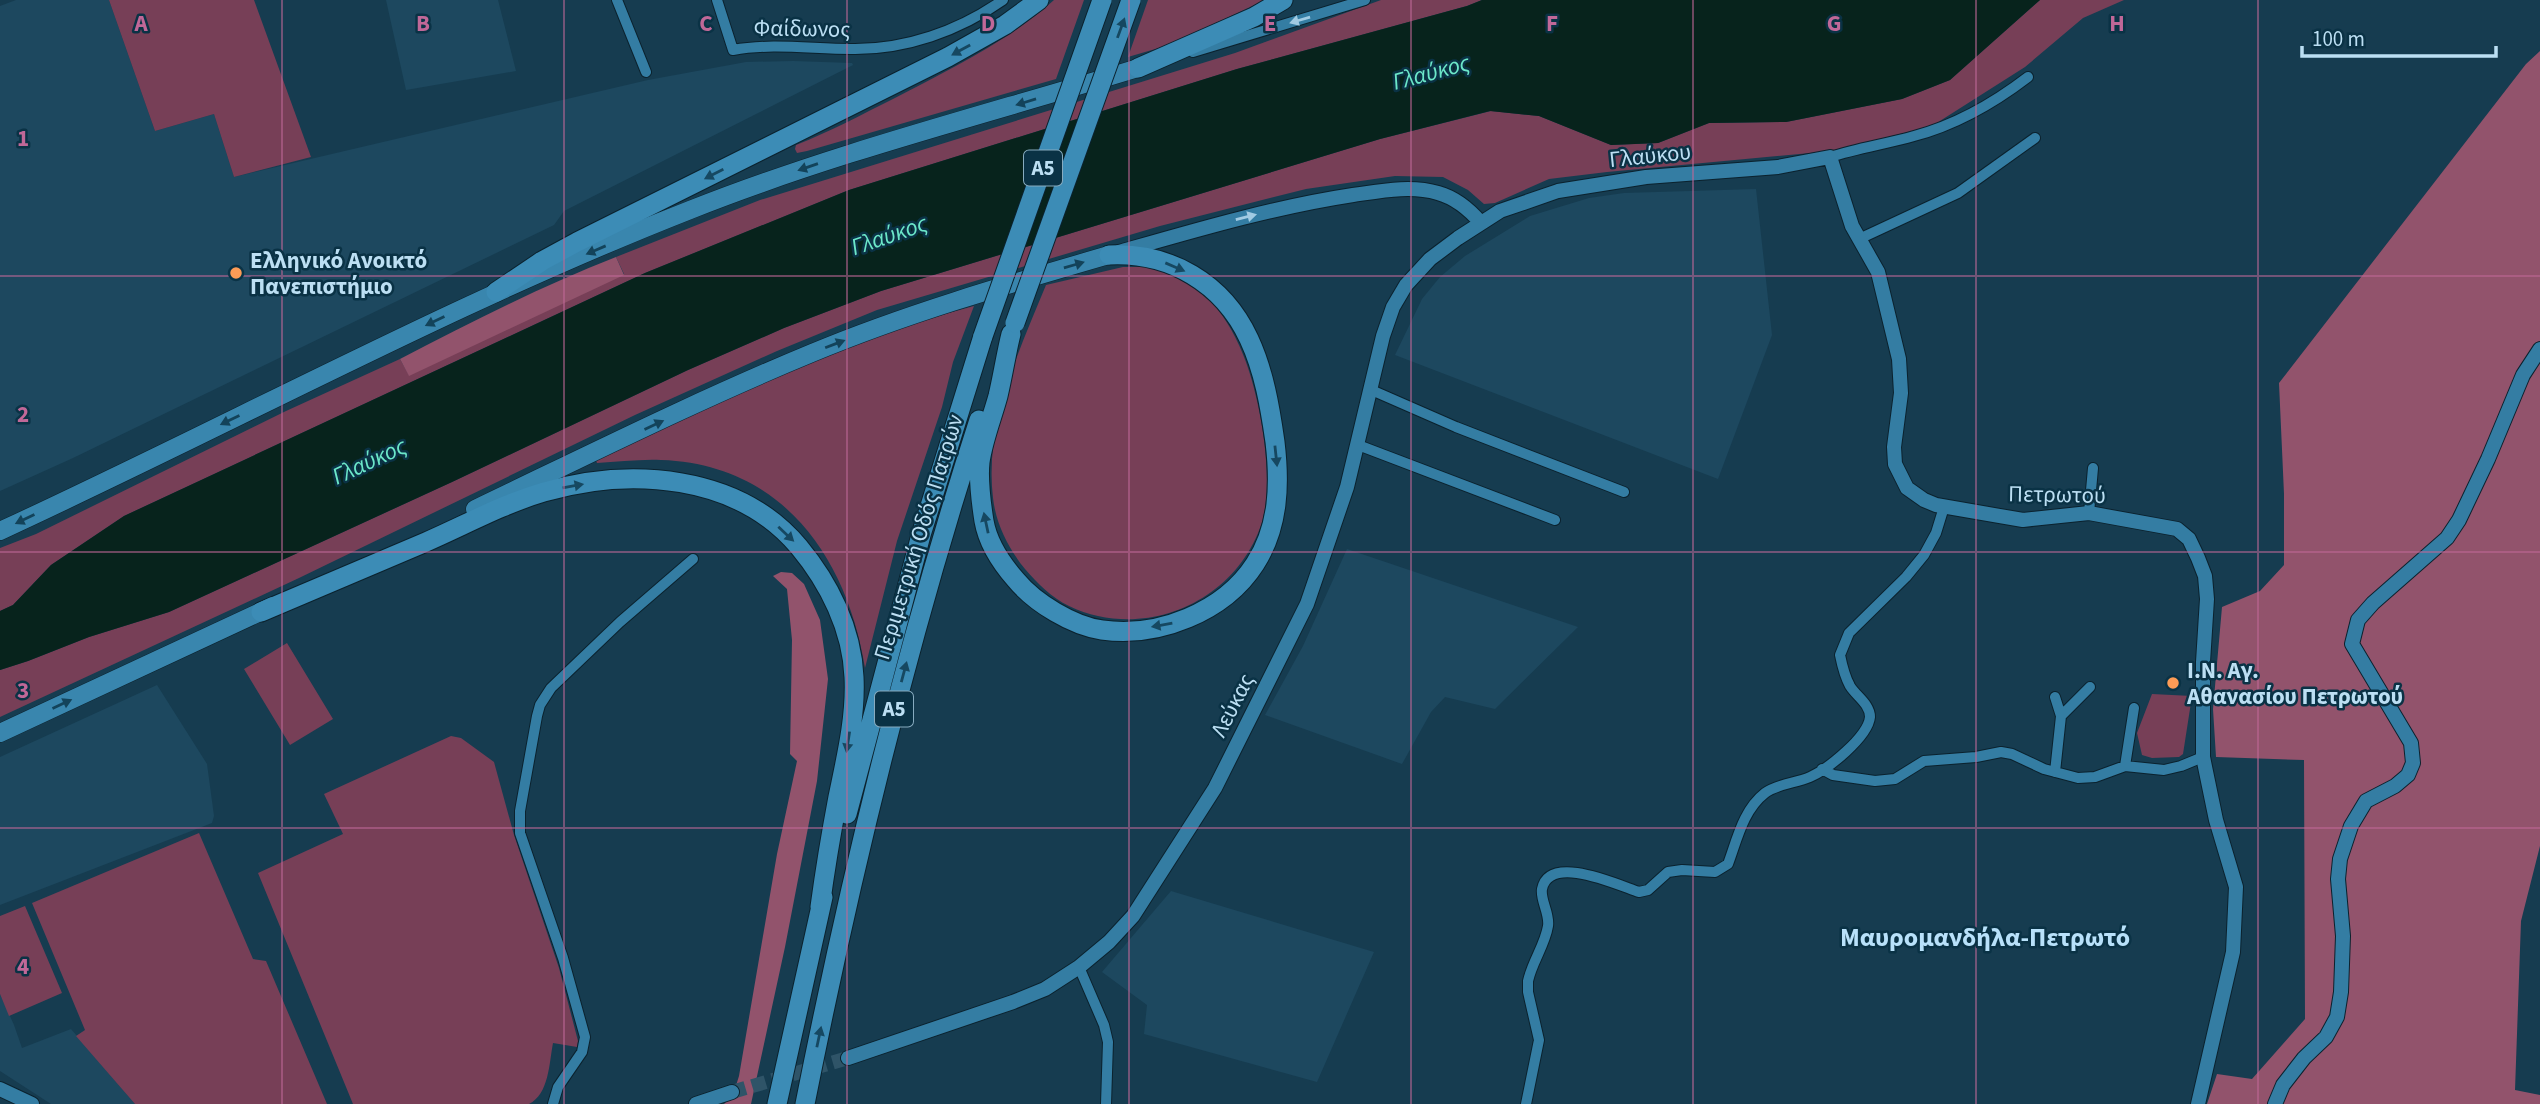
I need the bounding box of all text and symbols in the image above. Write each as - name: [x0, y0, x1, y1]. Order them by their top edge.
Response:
- text: A: [133, 7, 148, 40]
- text: B: [416, 7, 430, 40]
- text: C: [699, 7, 713, 40]
- text: D: [981, 7, 995, 40]
- text: E: [1264, 7, 1276, 40]
- text: F: [1546, 7, 1558, 40]
- text: G: [1827, 7, 1841, 40]
- text: H: [2109, 7, 2125, 40]
- street label: Φαίδωνος: [753, 11, 851, 46]
- scale bar: [2302, 14, 2496, 58]
- one-way arrow: [1289, 16, 1310, 26]
- one-way arrow: [1116, 18, 1127, 39]
- text: 100 m: [2312, 24, 2365, 54]
- one-way arrow: [951, 44, 971, 56]
- water label: Γλαύκος: [1389, 45, 1475, 100]
- one-way arrow: [1015, 98, 1036, 108]
- text: 1: [17, 122, 29, 155]
- street label: Γλαύκου: [1607, 135, 1693, 176]
- road number: Α5: [1024, 150, 1062, 186]
- one-way arrow: [797, 162, 818, 173]
- one-way arrow: [704, 169, 724, 180]
- water label: Γλαύκος: [846, 206, 933, 265]
- one-way arrow: [1235, 211, 1257, 222]
- place label: Ελληνικό Ανοικτό Πανεπιστήμιο: [250, 244, 427, 303]
- one-way arrow: [586, 244, 606, 256]
- one-way arrow: [1064, 260, 1085, 270]
- one-way arrow: [1165, 261, 1186, 272]
- marker: Ελληνικό Ανοικτό Πανεπιστήμιο: [228, 265, 244, 281]
- one-way arrow: [425, 316, 445, 327]
- one-way arrow: [824, 338, 845, 349]
- text: 2: [17, 398, 29, 431]
- street label: Περιμετρική Οδός Πατρών: [865, 410, 972, 664]
- one-way arrow: [220, 414, 240, 425]
- one-way arrow: [644, 419, 664, 431]
- water label: Γλαύκος: [326, 429, 413, 494]
- one-way arrow: [1271, 445, 1282, 467]
- street label: Πετρωτού: [2008, 477, 2106, 512]
- one-way arrow: [562, 480, 584, 491]
- one-way arrow: [980, 511, 991, 533]
- one-way arrow: [15, 514, 35, 525]
- one-way arrow: [777, 525, 794, 541]
- one-way arrow: [1151, 620, 1173, 631]
- place label: Ι.Ν. Αγ. Αθανασίου Πετρωτού: [2186, 654, 2403, 713]
- one-way arrow: [899, 662, 909, 683]
- street label: Λεύκας: [1202, 668, 1262, 743]
- text: 3: [17, 674, 29, 707]
- marker: Ι.Ν. Αγ. Αθανασίου Πετρωτού: [2165, 675, 2181, 691]
- road number: Α5: [875, 692, 913, 726]
- one-way arrow: [52, 699, 72, 710]
- one-way arrow: [843, 731, 854, 753]
- district label: Μαυρομανδήλα-Πετρωτό: [1840, 919, 2130, 956]
- text: 4: [17, 950, 29, 983]
- one-way arrow: [813, 1026, 824, 1048]

